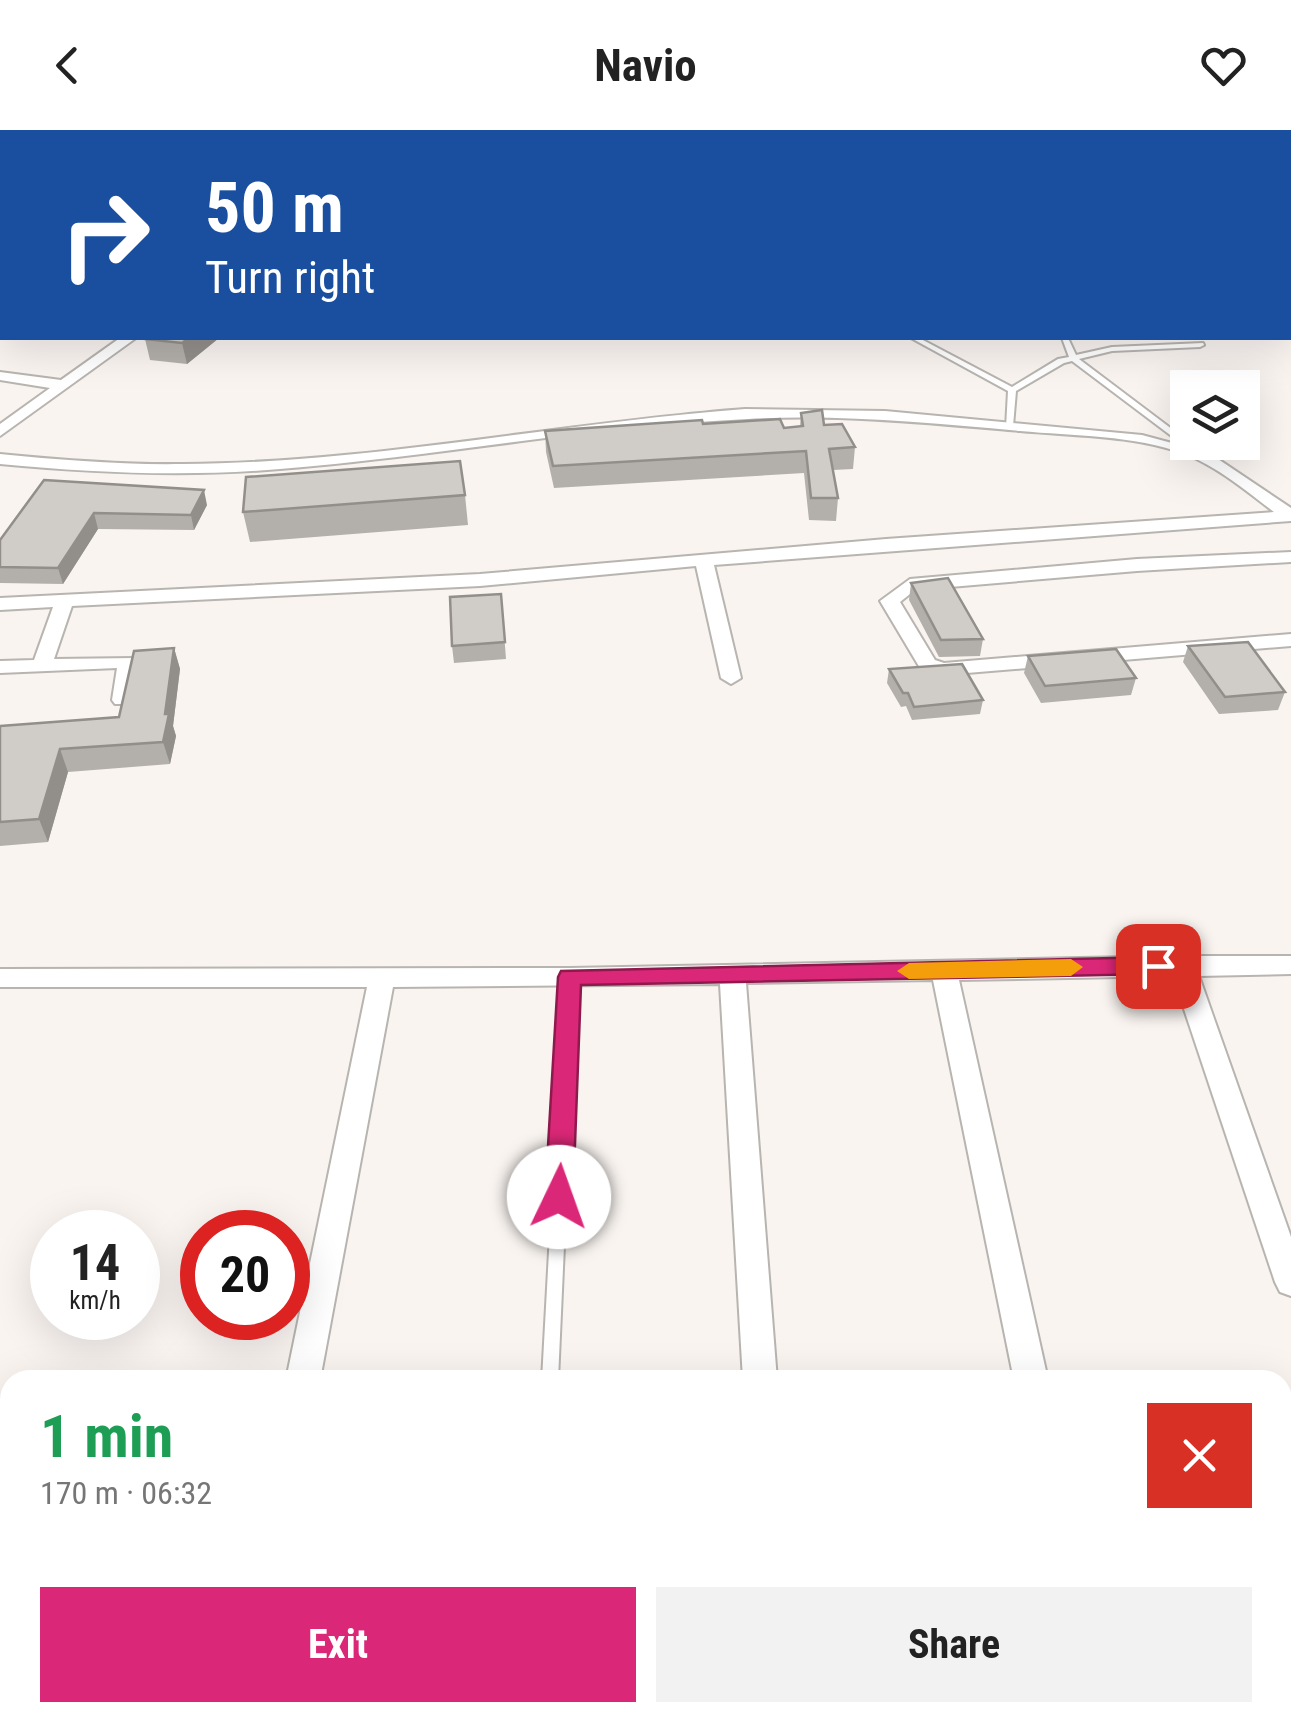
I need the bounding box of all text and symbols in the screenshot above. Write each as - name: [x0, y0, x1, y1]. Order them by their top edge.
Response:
- icon: back: [40, 38, 95, 93]
- icon: heart: [1196, 38, 1251, 93]
- text: Navio: [594, 39, 697, 92]
- text: 50 m: [205, 167, 344, 249]
- icon: right: [40, 170, 170, 300]
- text: Turn right: [205, 251, 375, 304]
- map controls: [1170, 370, 1260, 460]
- button: layers: [1170, 370, 1260, 460]
- pin: [1116, 924, 1201, 1009]
- icon: arrive: [1131, 939, 1186, 994]
- position arrow: [507, 1145, 611, 1249]
- speed limit sign: 20: [180, 1210, 310, 1340]
- text: 14: [70, 1234, 120, 1292]
- text: km/h: [69, 1286, 121, 1315]
- text: 1 min: [40, 1401, 173, 1472]
- button: close: [1147, 1403, 1252, 1508]
- text: 170 m · 06:32: [40, 1474, 212, 1512]
- button: Exit: [40, 1587, 636, 1702]
- button: Share: [656, 1587, 1252, 1702]

